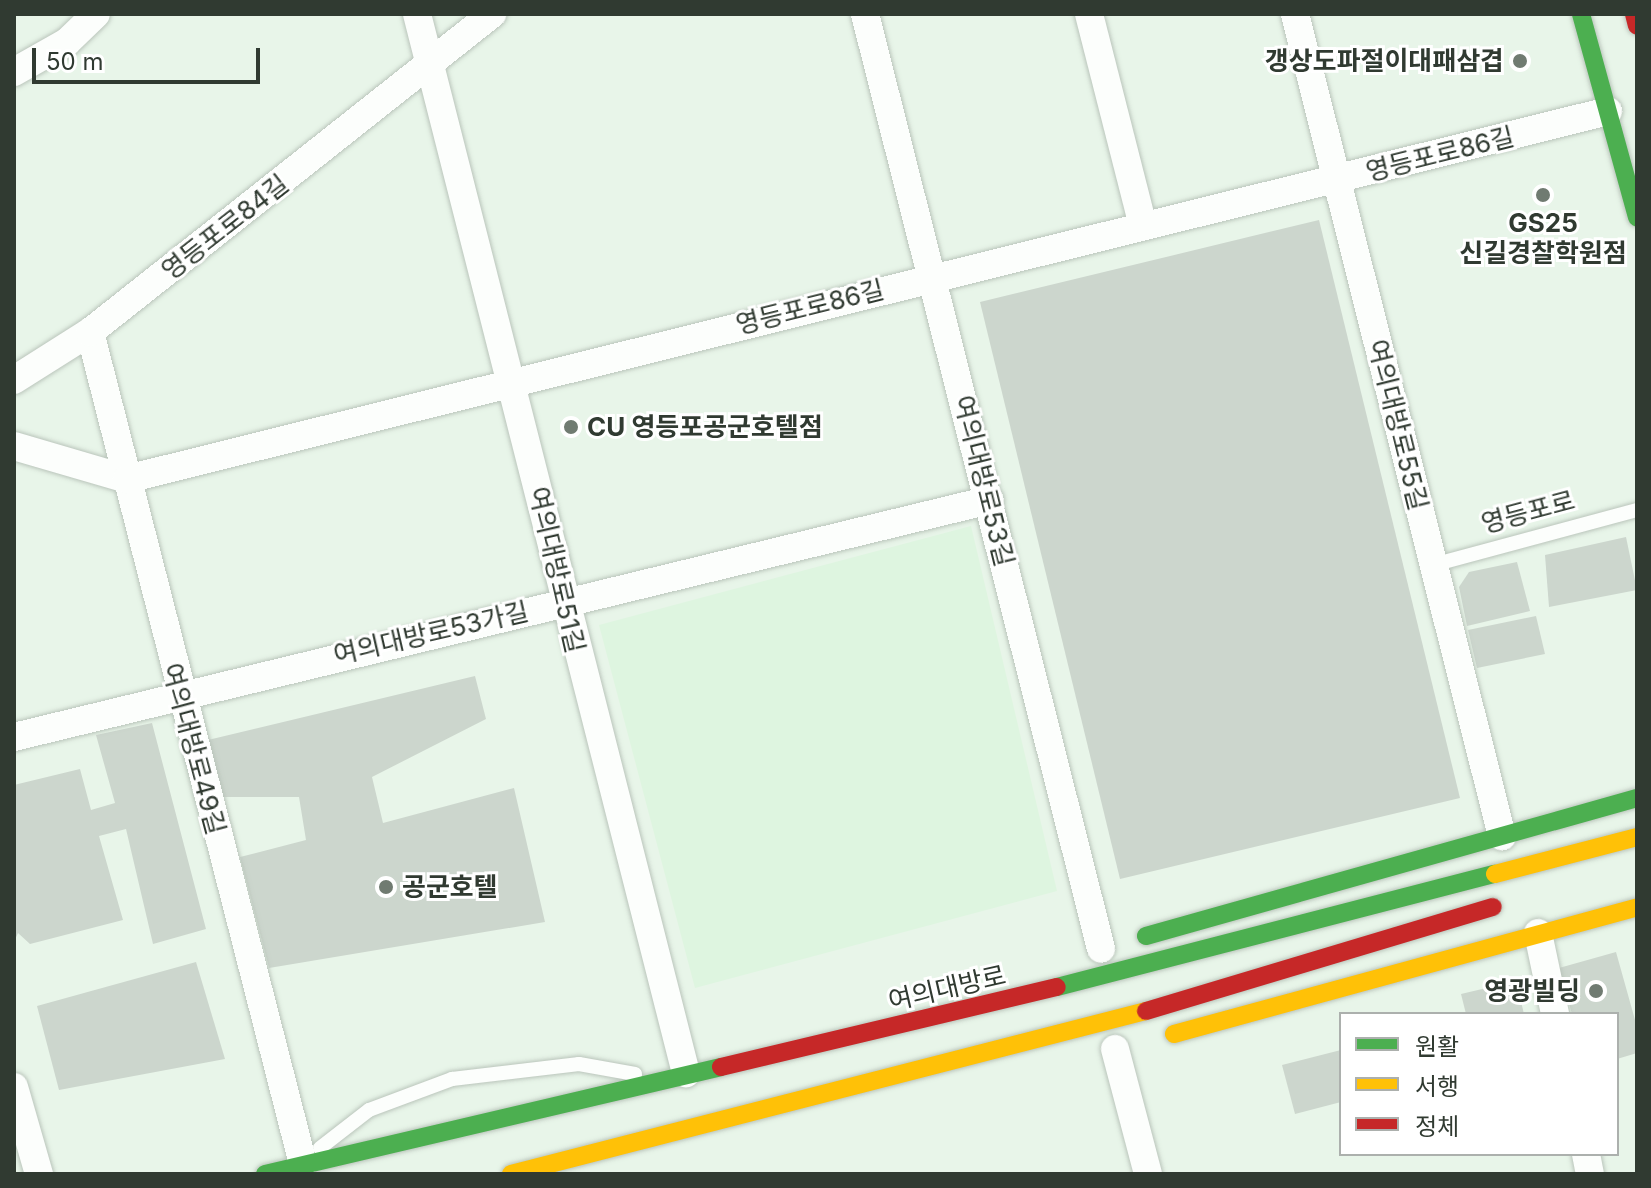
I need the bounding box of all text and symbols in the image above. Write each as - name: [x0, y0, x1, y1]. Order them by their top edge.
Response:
- scale bar: [36, 32, 264, 82]
- place label: 갱상도파절이대패삼겹: [1265, 45, 1504, 77]
- text: 50 m: [46, 47, 104, 76]
- marker: 갱상도파절이대패삼겹: [1511, 52, 1529, 70]
- street label: 영등포로86길: [1363, 121, 1517, 187]
- street label: 영등포로84길: [155, 168, 295, 286]
- marker: GS25 신길경찰학원점: [1534, 186, 1552, 204]
- place label: GS25 신길경찰학원점: [1459, 207, 1627, 268]
- street label: 영등포로86길: [733, 274, 887, 340]
- street label: 여의대방로55길: [1362, 336, 1434, 514]
- street label: 여의대방로53길: [948, 392, 1020, 570]
- place label: CU 영등포공군호텔점: [587, 411, 823, 443]
- marker: CU 영등포공군호텔점: [562, 418, 580, 436]
- street label: 여의대방로51길: [523, 484, 591, 656]
- street label: 영등포로: [1478, 485, 1578, 539]
- street label: 여의대방로53가길: [330, 595, 532, 671]
- street label: 여의대방로49길: [156, 660, 232, 838]
- place label: 공군호텔: [402, 871, 498, 903]
- marker: 공군호텔: [377, 878, 395, 896]
- street label: 여의대방로: [885, 959, 1009, 1017]
- place label: 영광빌딩: [1484, 975, 1580, 1007]
- marker: 영광빌딩: [1587, 982, 1605, 1000]
- legend: [1339, 1012, 1619, 1156]
- text: 원활: [1415, 1032, 1459, 1061]
- text: 서행: [1415, 1072, 1459, 1101]
- text: 정체: [1415, 1112, 1459, 1141]

